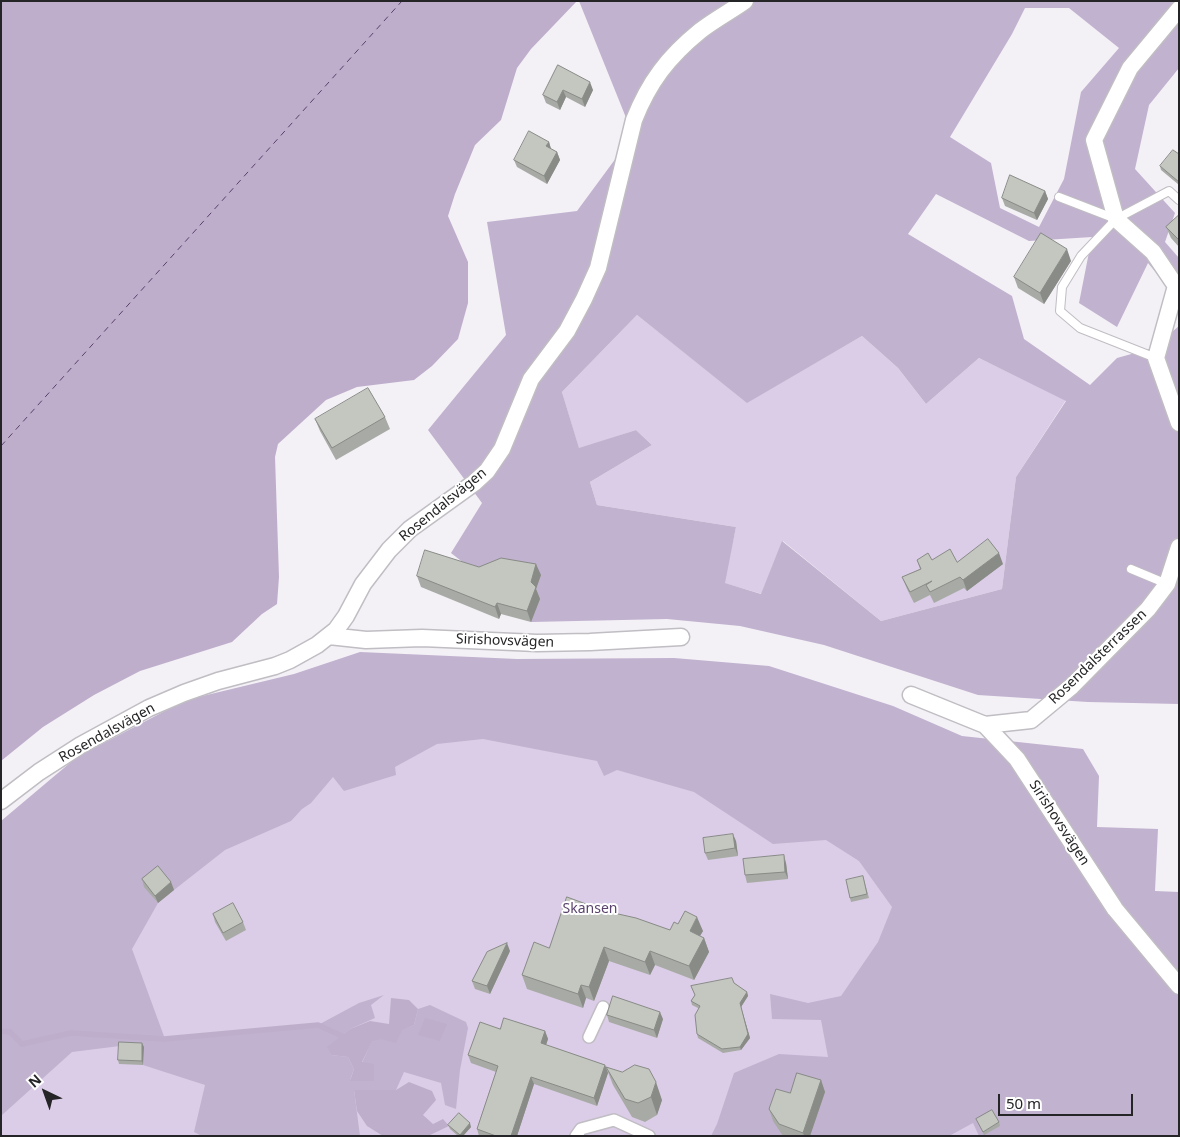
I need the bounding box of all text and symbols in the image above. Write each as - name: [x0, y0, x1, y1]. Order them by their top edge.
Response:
- street label: Rosendalsvägen: [396, 465, 490, 545]
- street label: Rosendalsterrassen: [1046, 606, 1150, 708]
- street label: Sirishovsvägen: [456, 631, 554, 651]
- street label: Rosendalsvägen: [56, 700, 158, 766]
- street label: Sirishovsvägen: [1025, 777, 1093, 869]
- park label: Skansen: [563, 901, 617, 917]
- north arrow: [20, 1067, 70, 1117]
- text: N: [24, 1070, 45, 1091]
- scale bar: [1000, 1084, 1135, 1116]
- text: 50 m: [1006, 1093, 1041, 1113]

